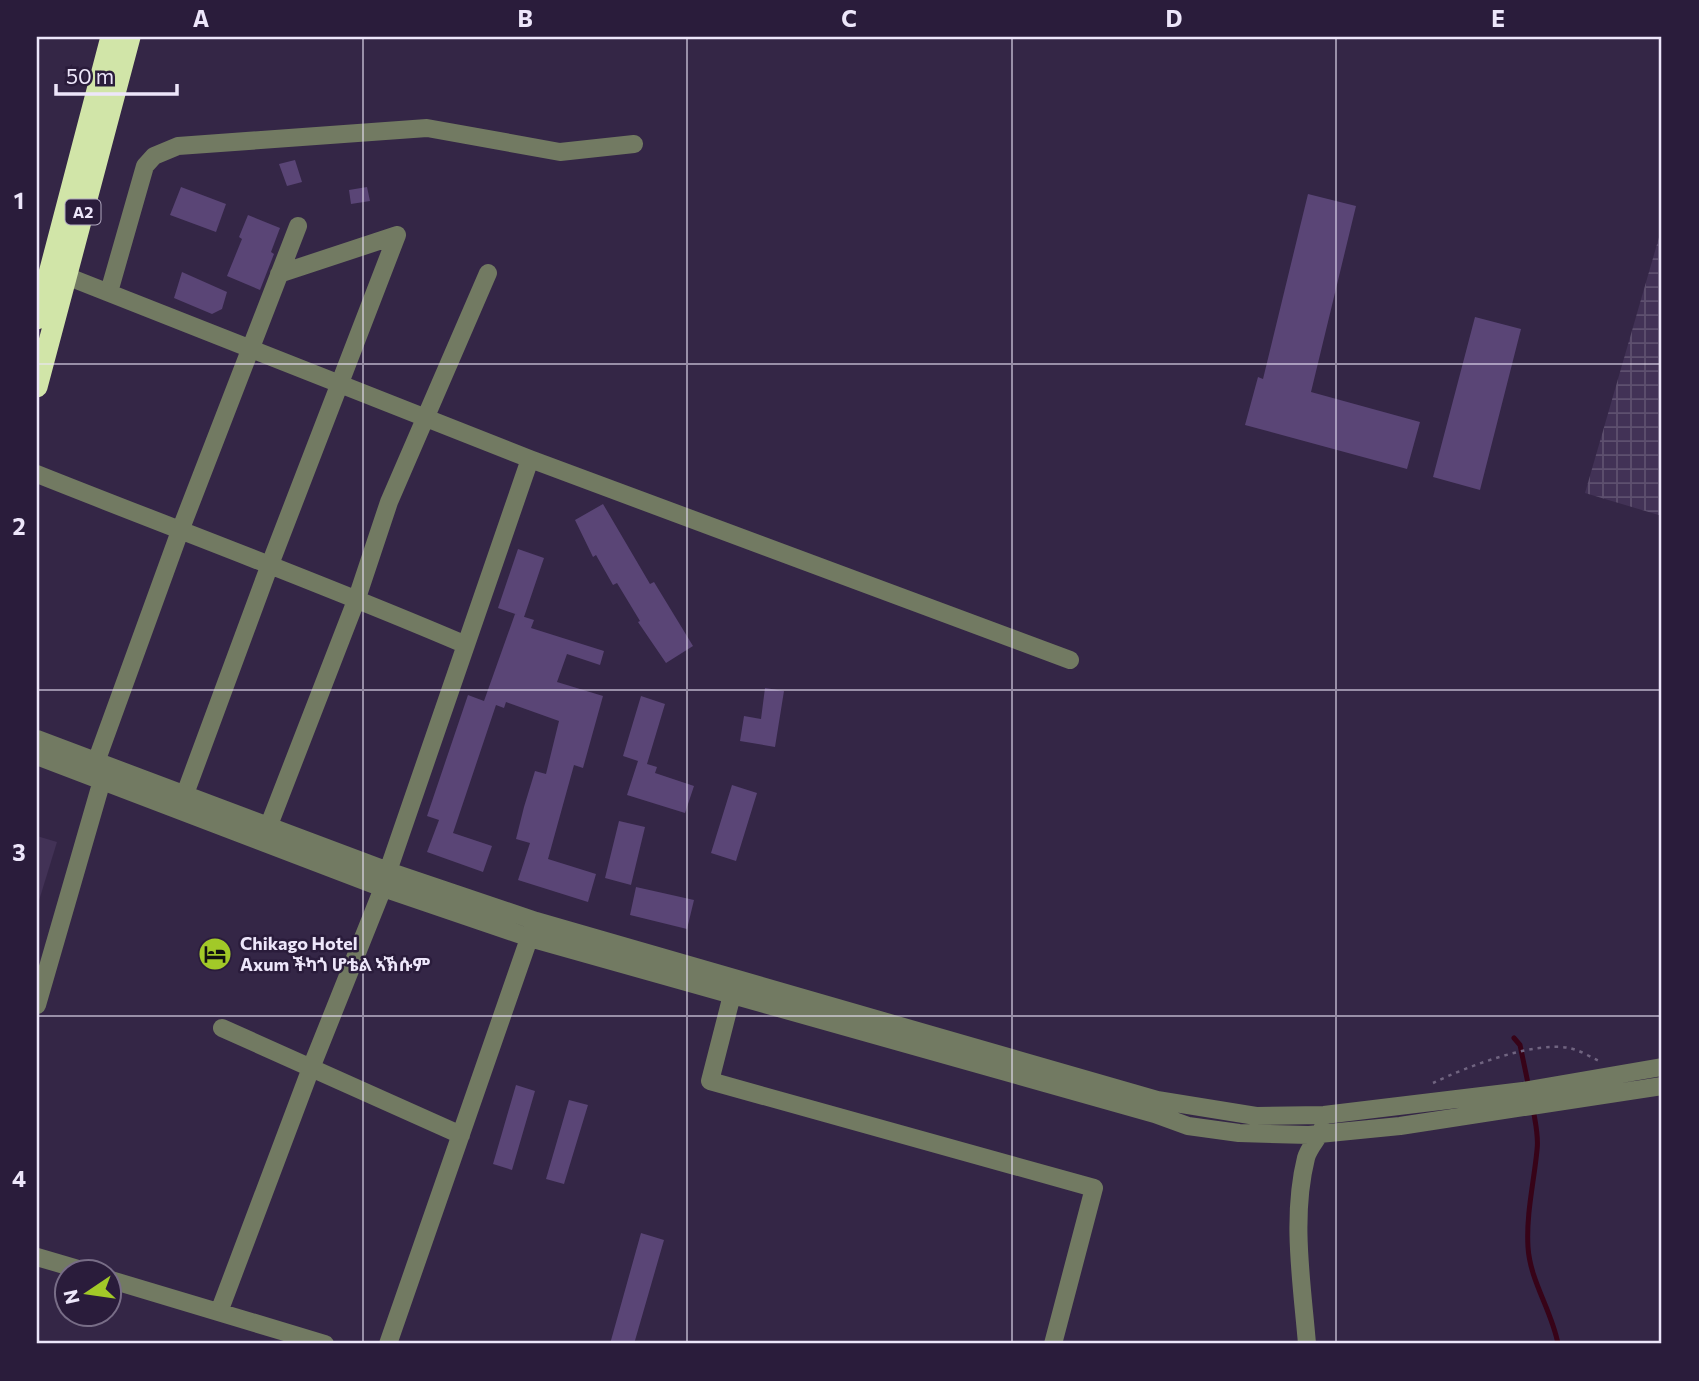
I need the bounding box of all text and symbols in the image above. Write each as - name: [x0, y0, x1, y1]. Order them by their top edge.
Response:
- text: A: [193, 4, 210, 32]
- text: B: [517, 4, 533, 32]
- text: C: [841, 4, 857, 32]
- text: D: [1166, 4, 1183, 32]
- text: E: [1491, 4, 1505, 32]
- scale bar: [56, 52, 177, 96]
- text: 50 m: [66, 63, 114, 88]
- text: 1: [14, 186, 24, 214]
- road number: A2: [66, 200, 100, 224]
- text: 2: [12, 512, 26, 540]
- text: 3: [12, 838, 26, 866]
- place label: Chikago Hotel Axum ችካጎ ሆቴል ኣኽሱም: [240, 932, 430, 975]
- hotel icon: Chikago Hotel Axum ችካጎ ሆቴል ኣኽሱም: [196, 935, 234, 973]
- text: 4: [12, 1164, 26, 1192]
- north arrow: [52, 1258, 122, 1328]
- text: N: [58, 1287, 84, 1306]

